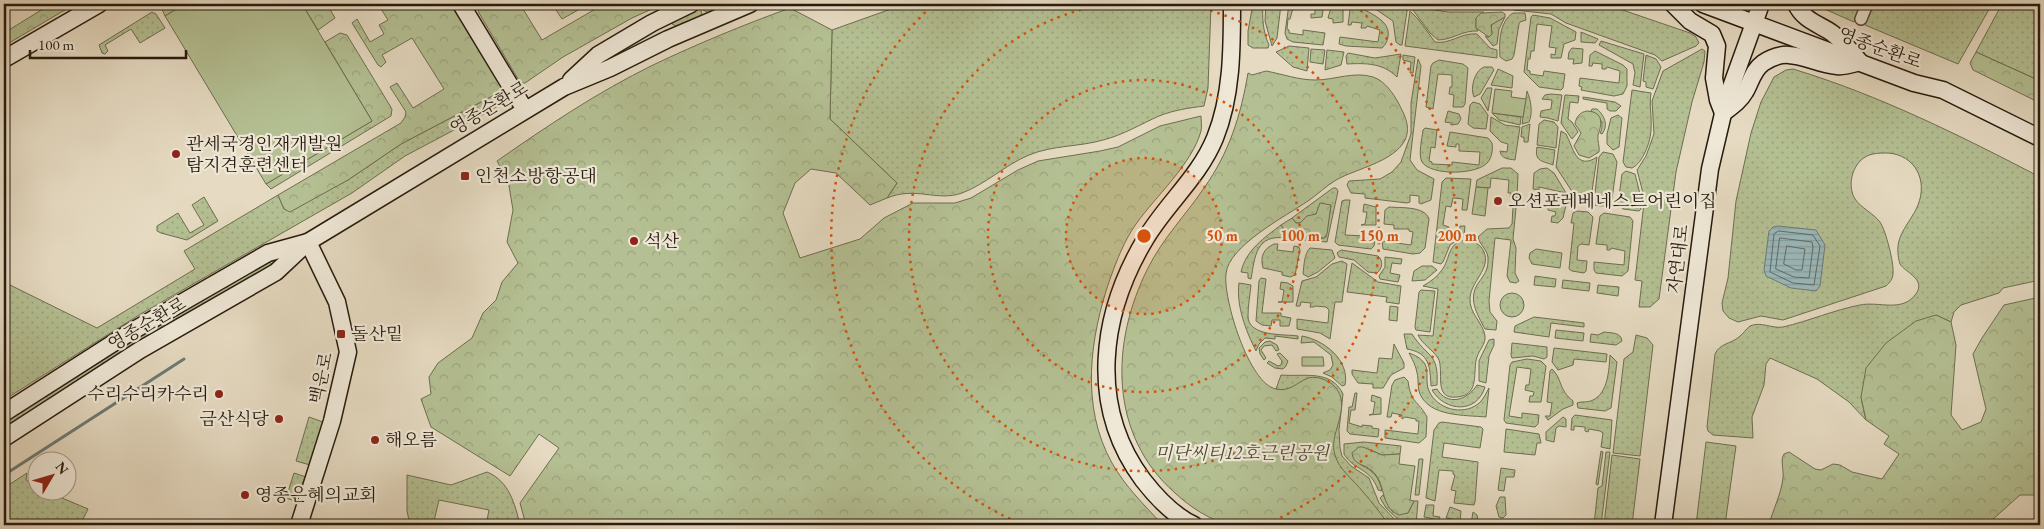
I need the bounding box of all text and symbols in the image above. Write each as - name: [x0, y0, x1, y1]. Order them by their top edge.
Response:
- street label: 영종순환로: [1835, 22, 1925, 73]
- scale bar: [30, 28, 186, 60]
- text: 100 m: [38, 35, 75, 54]
- street label: 영종순환로: [446, 75, 532, 140]
- place label: 관세국경인재개발원 탐지견훈련센터: [186, 132, 343, 176]
- marker: 관세국경인재개발원 탐지견훈련센터: [170, 148, 182, 160]
- place label: 인천소방항공대: [475, 164, 597, 187]
- marker: 인천소방항공대: [459, 170, 471, 182]
- place label: 오션포레베네스트어린이집: [1508, 189, 1717, 212]
- marker: 오션포레베네스트어린이집: [1492, 195, 1504, 207]
- street label: 자연대로: [1662, 223, 1693, 295]
- text: 50 m: [1206, 226, 1238, 245]
- text: 100 m: [1280, 226, 1320, 245]
- text: 150 m: [1359, 226, 1399, 245]
- text: 200 m: [1437, 226, 1477, 245]
- centre of rings: [1135, 227, 1153, 245]
- place label: 석산: [644, 229, 679, 252]
- marker: 석산: [628, 235, 640, 247]
- street label: 영종순환로: [104, 291, 190, 356]
- place label: 돌산밑: [351, 322, 403, 345]
- marker: 돌산밑: [335, 328, 347, 340]
- street label: 백운로: [304, 350, 337, 406]
- place label: 수리수리카수리: [87, 382, 209, 405]
- marker: 수리수리카수리: [213, 388, 225, 400]
- place label: 금산식당: [199, 407, 270, 430]
- marker: 금산식당: [273, 413, 285, 425]
- place label: 해오름: [385, 428, 438, 451]
- marker: 해오름: [369, 434, 381, 446]
- park label: 미단씨티12호근린공원: [1155, 441, 1330, 464]
- north arrow: [28, 452, 78, 502]
- text: N: [52, 458, 73, 479]
- place label: 영종은혜의교회: [255, 483, 377, 506]
- marker: 영종은혜의교회: [239, 489, 251, 501]

